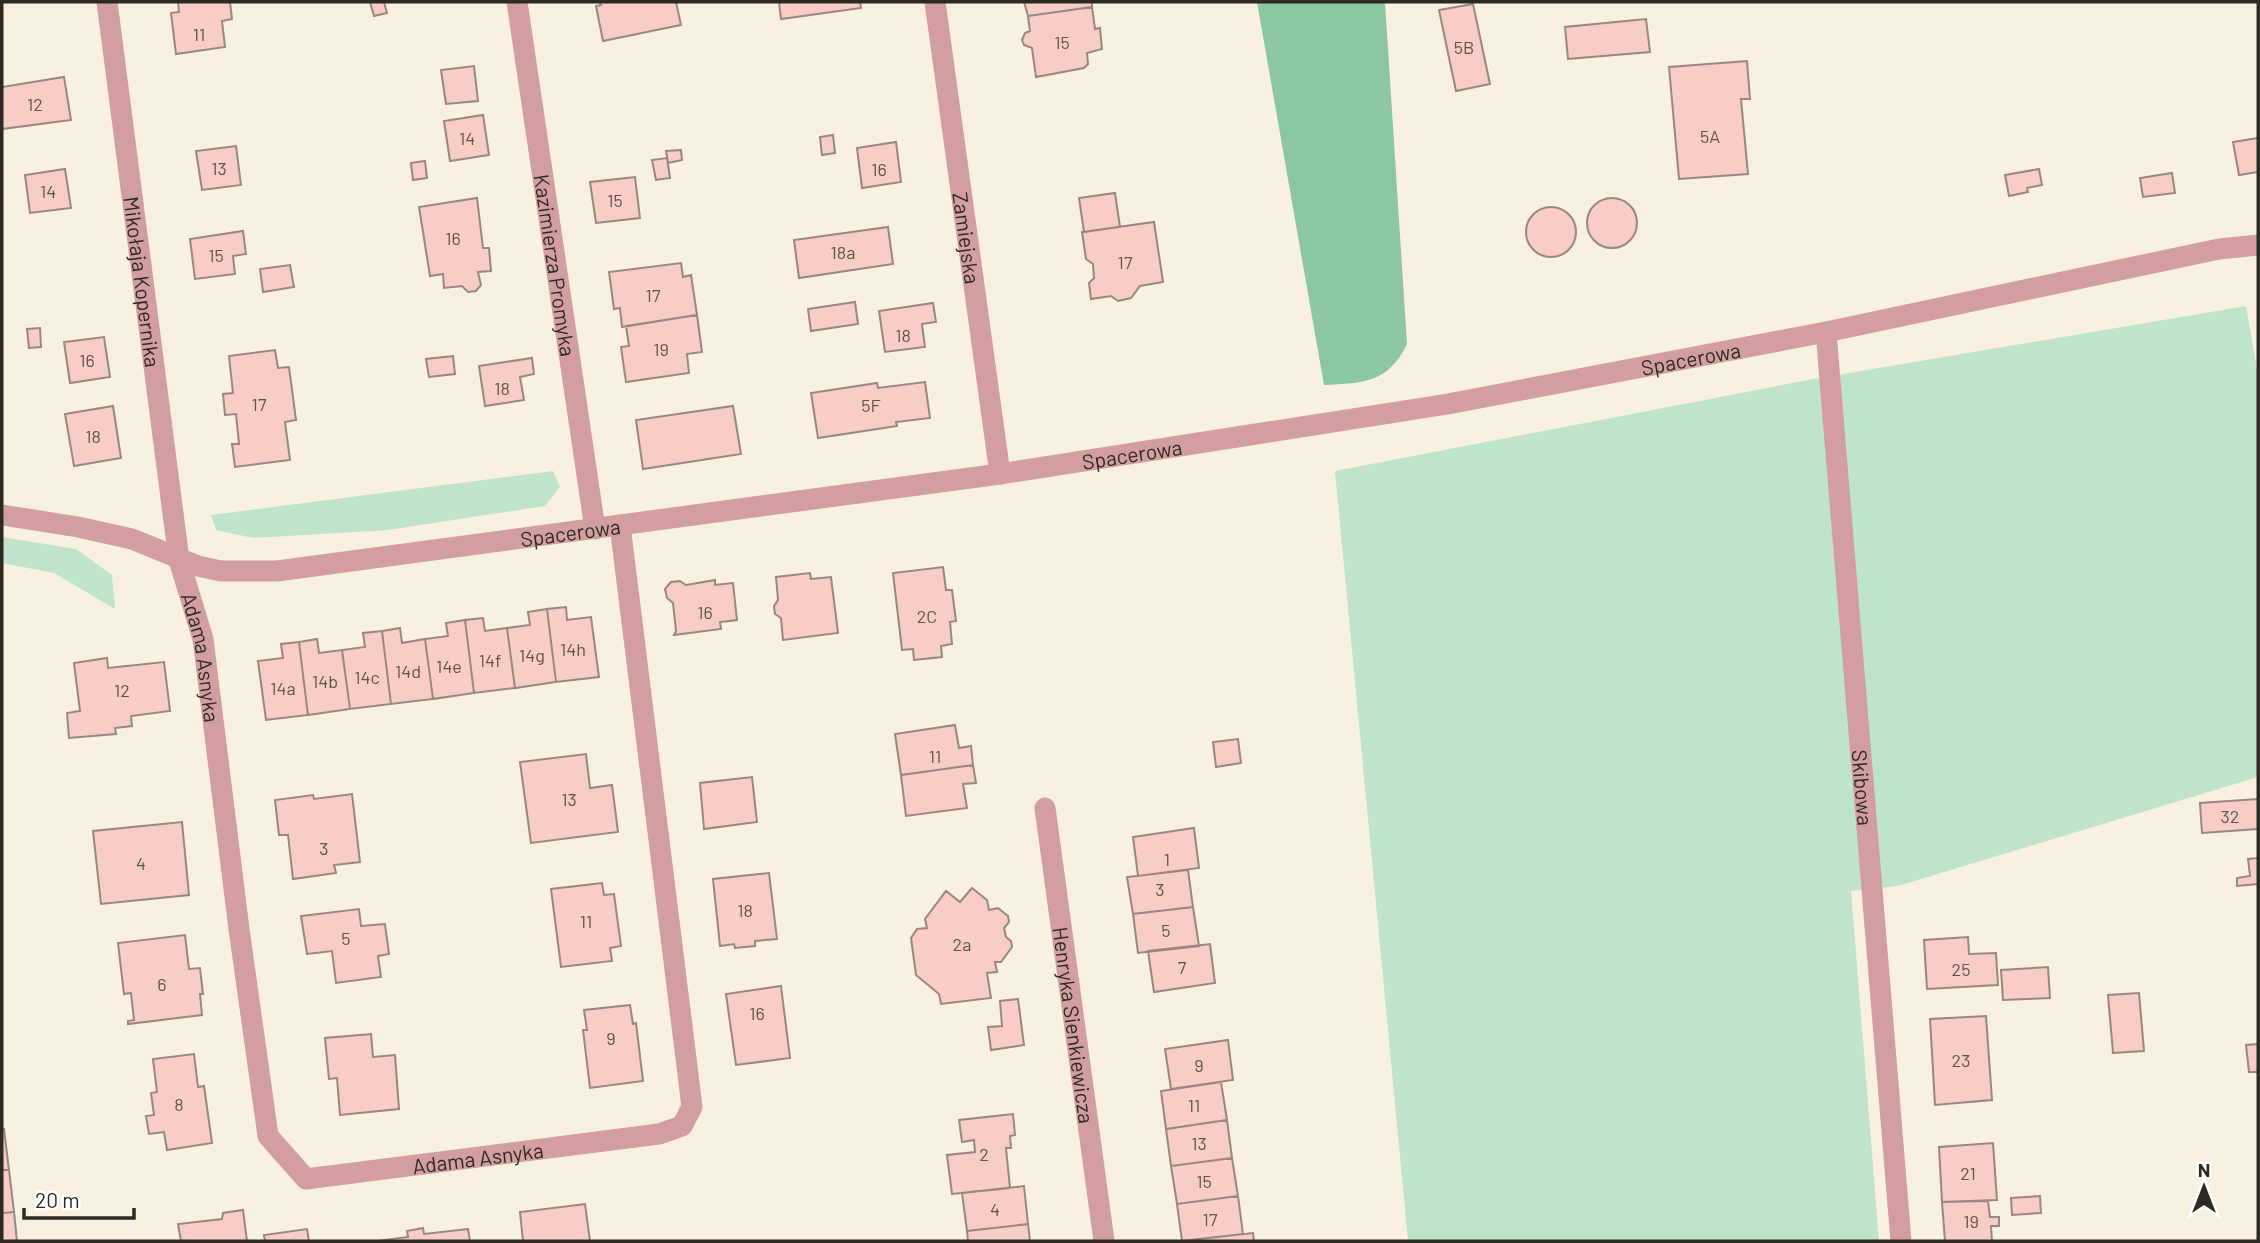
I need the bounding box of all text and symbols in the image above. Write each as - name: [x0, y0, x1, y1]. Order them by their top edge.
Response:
- house number: 11: [193, 23, 205, 45]
- house number: 15: [1054, 31, 1070, 53]
- house number: 5B: [1454, 36, 1474, 58]
- house number: 12: [27, 93, 43, 115]
- house number: 5A: [1700, 125, 1720, 147]
- house number: 14: [459, 127, 475, 149]
- house number: 13: [211, 157, 227, 179]
- house number: 16: [871, 158, 887, 180]
- street label: Kazimierza Promyka: [530, 172, 582, 358]
- house number: 14: [40, 180, 56, 202]
- house number: 15: [607, 189, 623, 211]
- street label: Zamiejska: [949, 190, 986, 285]
- street label: Mikołaja Kopernika: [120, 195, 166, 369]
- house number: 16: [445, 227, 461, 249]
- house number: 18a: [831, 241, 855, 263]
- house number: 15: [208, 244, 224, 266]
- house number: 17: [1118, 251, 1133, 273]
- house number: 17: [646, 284, 661, 306]
- house number: 18: [895, 324, 911, 346]
- street label: Spacerowa: [1639, 336, 1743, 380]
- house number: 19: [653, 338, 669, 360]
- house number: 16: [79, 349, 95, 371]
- house number: 18: [494, 377, 510, 399]
- house number: 17: [252, 393, 267, 415]
- house number: 5F: [861, 394, 881, 416]
- house number: 18: [85, 425, 101, 447]
- street label: Spacerowa: [1080, 433, 1184, 474]
- street label: Spacerowa: [519, 513, 622, 551]
- street label: Adama Asnyka: [177, 589, 226, 724]
- house number: 16: [697, 601, 713, 623]
- house number: 2C: [917, 605, 937, 627]
- house number: 14h: [560, 638, 586, 660]
- house number: 14g: [519, 644, 545, 666]
- house number: 14f: [479, 649, 501, 671]
- house number: 14e: [436, 655, 462, 677]
- house number: 14d: [395, 660, 421, 682]
- house number: 14c: [354, 666, 380, 688]
- house number: 14b: [312, 670, 338, 692]
- house number: 14a: [270, 677, 296, 699]
- house number: 12: [114, 679, 130, 701]
- house number: 11: [929, 745, 941, 767]
- street label: Skibowa: [1848, 748, 1879, 826]
- house number: 13: [561, 788, 577, 810]
- house number: 32: [2221, 805, 2239, 827]
- house number: 3: [319, 837, 329, 859]
- house number: 1: [1164, 848, 1170, 870]
- house number: 4: [136, 852, 146, 874]
- house number: 3: [1155, 878, 1165, 900]
- house number: 18: [737, 899, 753, 921]
- house number: 11: [580, 910, 592, 932]
- house number: 5: [1161, 919, 1171, 941]
- street label: Henryka Sienkiewicza: [1049, 925, 1100, 1125]
- house number: 5: [341, 927, 351, 949]
- house number: 2a: [953, 933, 971, 955]
- house number: 7: [1178, 956, 1187, 978]
- house number: 25: [1952, 958, 1970, 980]
- house number: 6: [157, 973, 167, 995]
- house number: 16: [749, 1002, 765, 1024]
- house number: 9: [606, 1027, 616, 1049]
- house number: 23: [1952, 1049, 1970, 1071]
- house number: 9: [1194, 1054, 1204, 1076]
- house number: 8: [174, 1093, 184, 1115]
- house number: 11: [1188, 1094, 1200, 1116]
- house number: 13: [1191, 1132, 1207, 1154]
- street label: Adama Asnyka: [411, 1136, 545, 1178]
- house number: 2: [979, 1143, 989, 1165]
- north arrow: [2169, 1152, 2239, 1222]
- text: N: [2198, 1158, 2210, 1181]
- house number: 21: [1960, 1162, 1976, 1184]
- house number: 15: [1196, 1170, 1212, 1192]
- scale bar: [24, 1176, 135, 1220]
- text: 20 m: [35, 1187, 80, 1212]
- house number: 4: [990, 1198, 1000, 1220]
- house number: 17: [1203, 1208, 1218, 1230]
- house number: 19: [1963, 1210, 1979, 1232]

